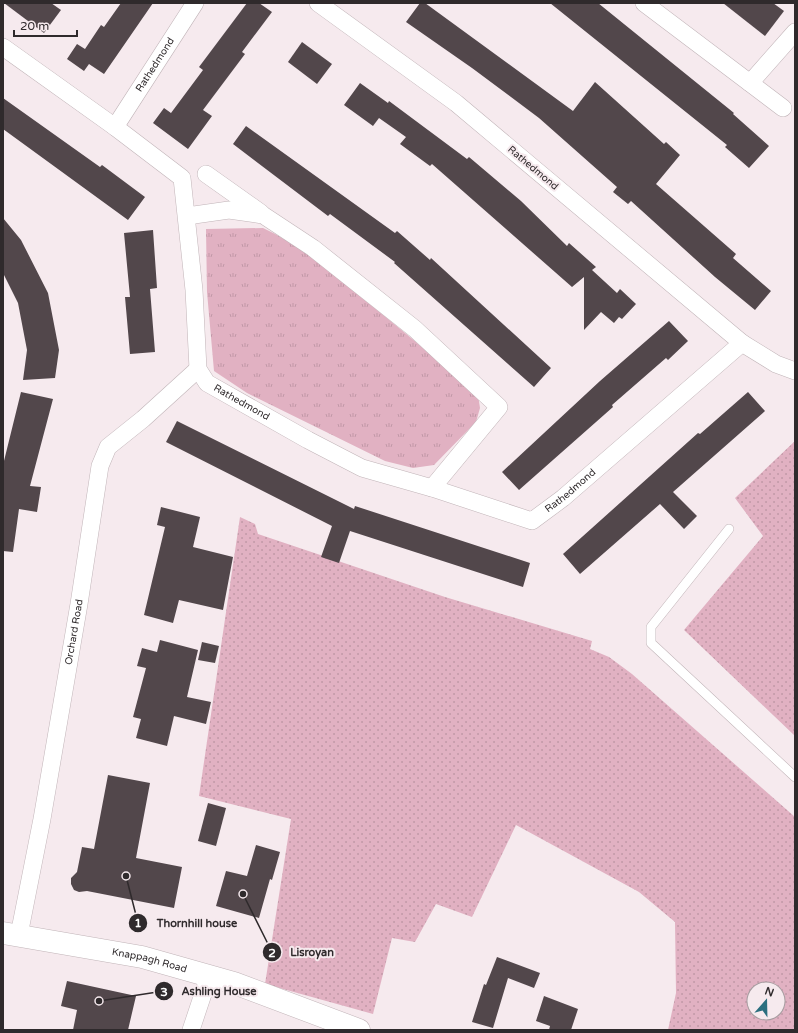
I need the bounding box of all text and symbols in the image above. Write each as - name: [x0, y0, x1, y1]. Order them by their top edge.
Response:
- scale bar: [14, 12, 77, 38]
- text: 20 m: [20, 19, 49, 33]
- street label: Rathedmond: [133, 35, 177, 94]
- street label: Rathedmond: [505, 143, 561, 193]
- street label: Rathedmond: [212, 382, 272, 423]
- street label: Rathedmond: [543, 466, 598, 515]
- street label: Orchard Road: [63, 598, 86, 666]
- callout: Thornhill house: [128, 912, 245, 935]
- text: 1: [134, 916, 142, 930]
- text: Thornhill house: [156, 917, 238, 930]
- callout: Lisroyan: [262, 941, 341, 964]
- street label: Knappagh Road: [111, 946, 188, 975]
- text: 2: [268, 946, 276, 960]
- text: Lisroyan: [290, 946, 334, 960]
- callout: Ashling House: [154, 980, 265, 1003]
- north arrow: [746, 981, 786, 1021]
- text: N: [763, 984, 776, 1000]
- text: 3: [160, 985, 168, 999]
- text: Ashling House: [181, 985, 257, 999]

